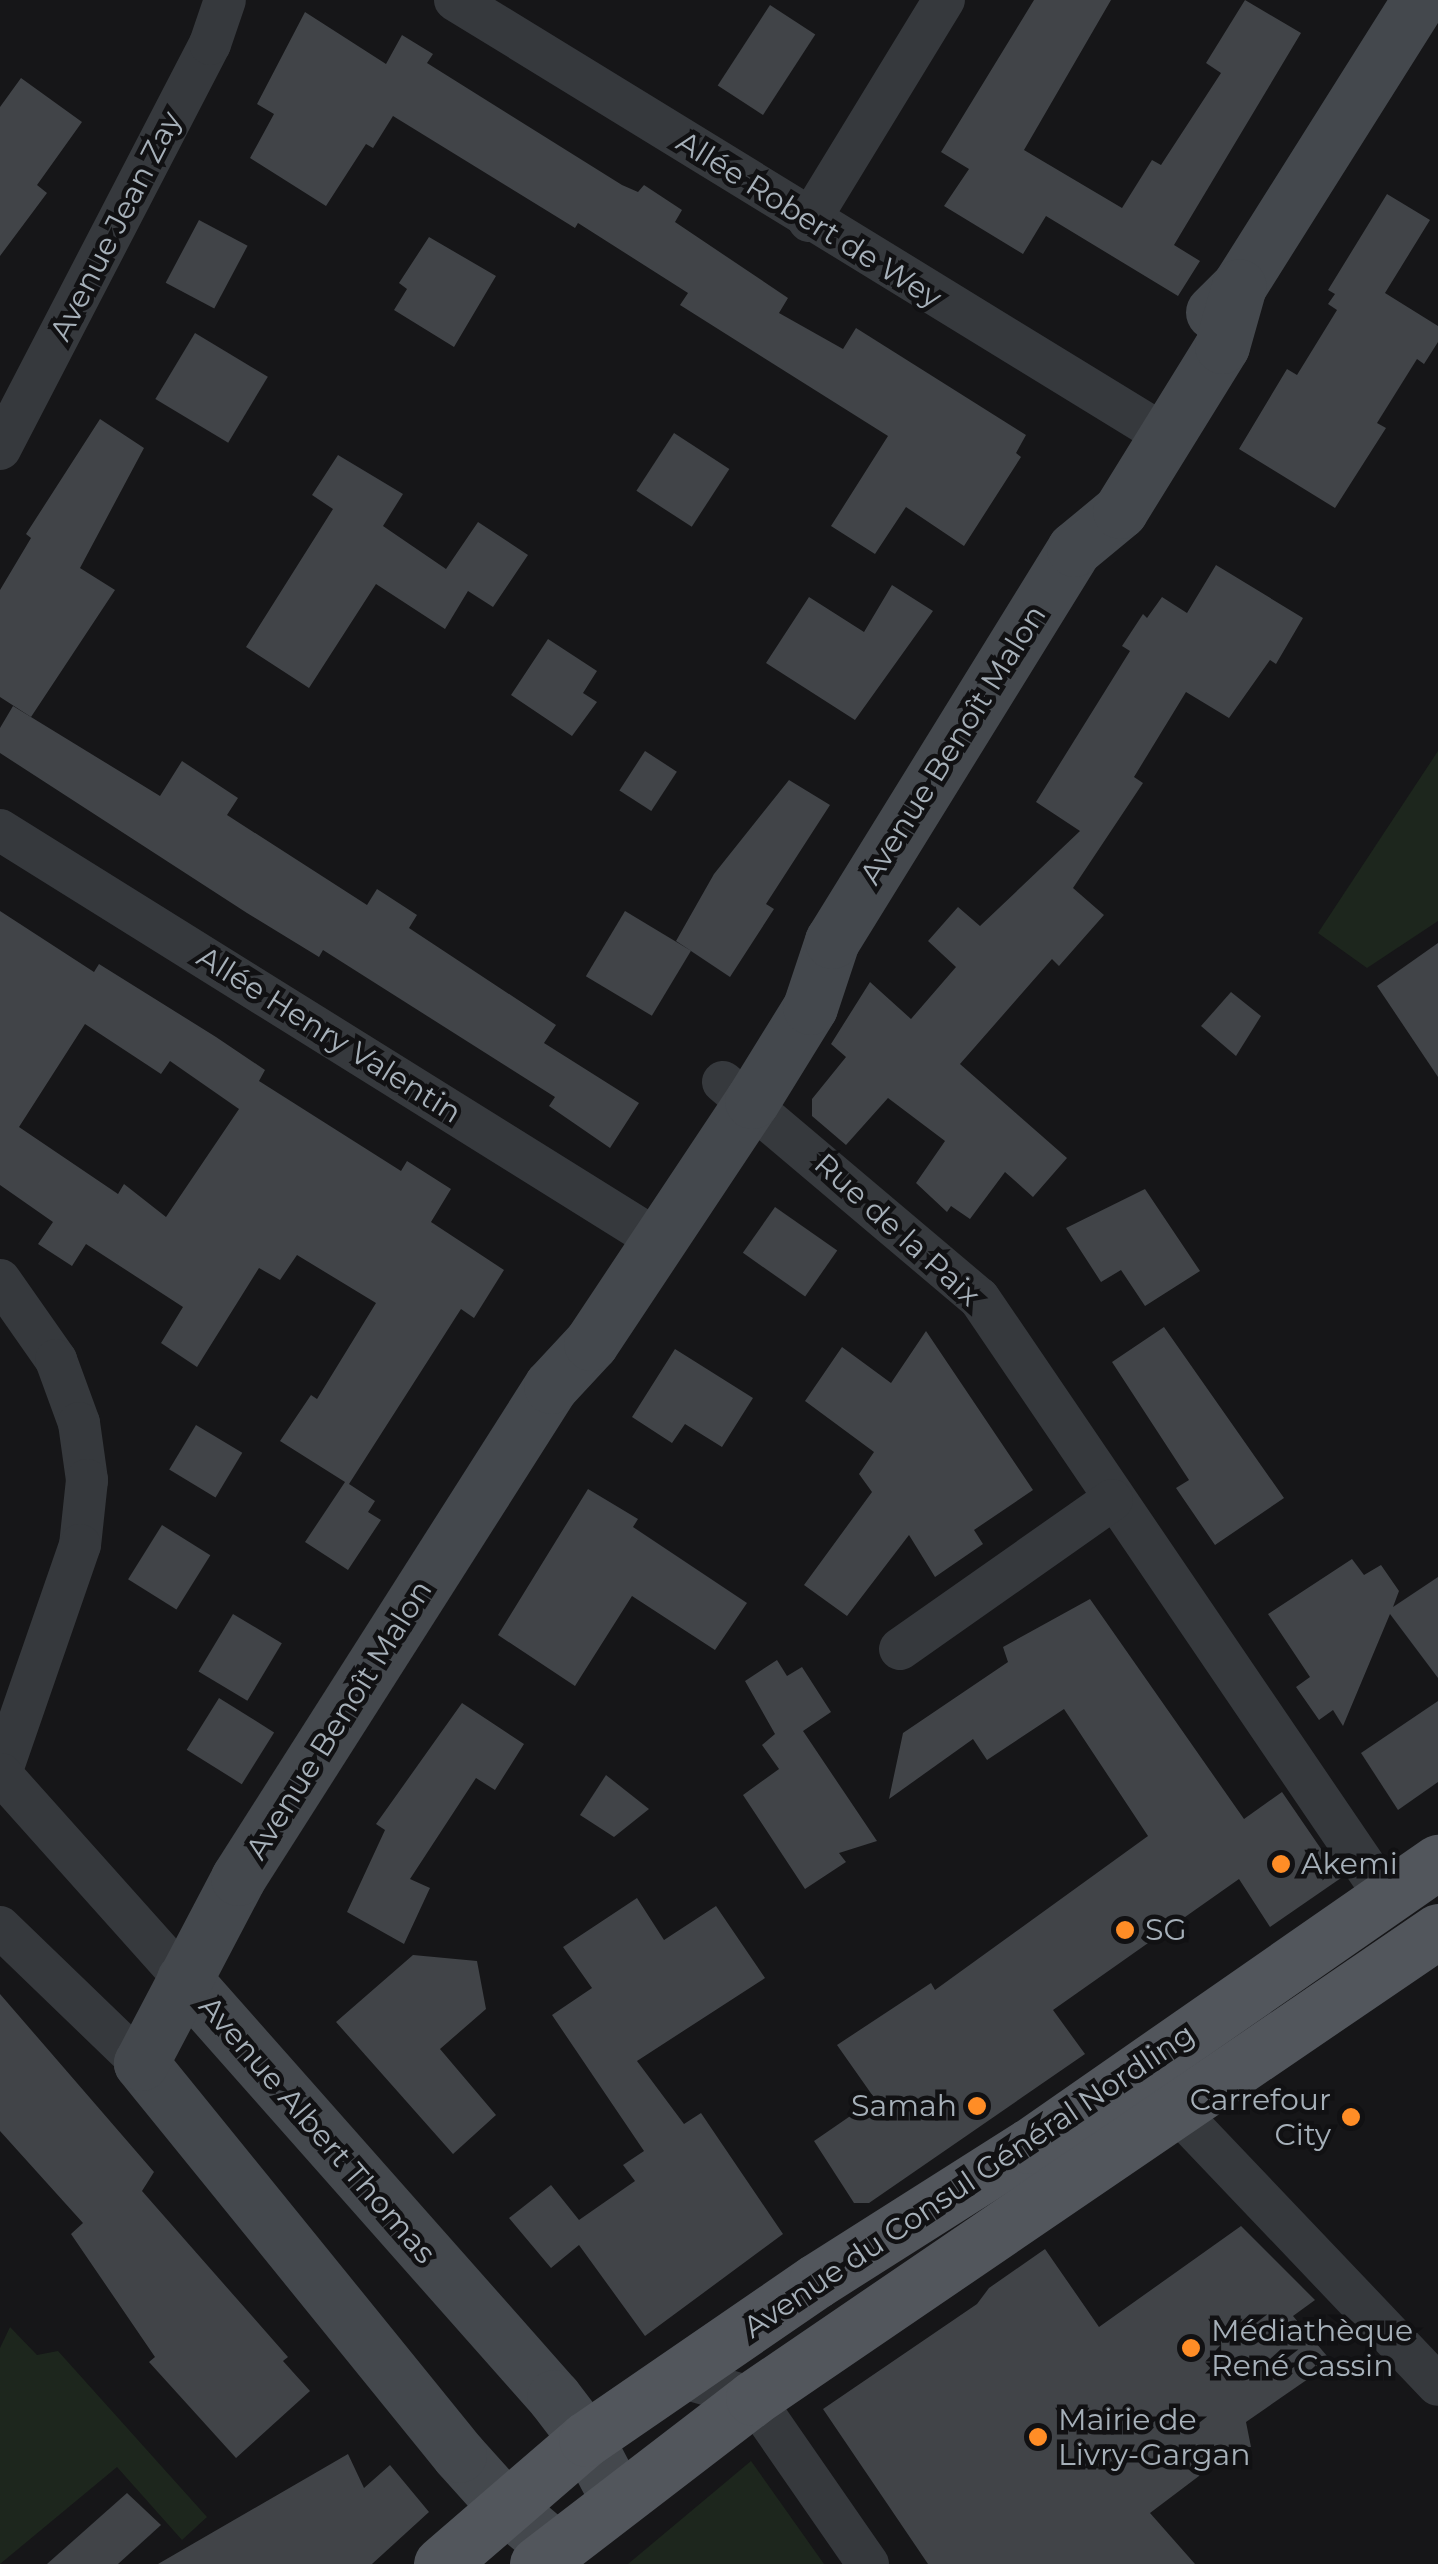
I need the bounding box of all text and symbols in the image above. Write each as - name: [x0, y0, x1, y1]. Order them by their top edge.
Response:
- street label: Avenue Jean Zay: [43, 105, 189, 347]
- street label: Allée Robert de Wey: [670, 124, 948, 316]
- street label: Avenue Benoît Malon: [852, 599, 1054, 891]
- street label: Allée Henry Valentin: [190, 939, 468, 1131]
- street label: Rue de la Paix: [807, 1146, 987, 1314]
- street label: Avenue Benoît Malon: [238, 1574, 440, 1866]
- place label: Akemi: [1301, 1846, 1398, 1882]
- marker: Akemi: [1270, 1853, 1292, 1875]
- place label: SG: [1145, 1912, 1187, 1948]
- marker: SG: [1114, 1919, 1136, 1941]
- street label: Avenue Albert Thomas: [191, 1989, 443, 2271]
- street label: Avenue du Consul Général Nordling: [737, 2016, 1201, 2346]
- place label: Carrefour City: [1190, 2082, 1331, 2152]
- place label: Samah: [851, 2088, 957, 2124]
- marker: Samah: [966, 2095, 988, 2117]
- marker: Carrefour City: [1340, 2106, 1362, 2128]
- place label: Médiathèque René Cassin: [1211, 2313, 1413, 2384]
- marker: Médiathèque René Cassin: [1180, 2337, 1202, 2359]
- place label: Mairie de Livry-Gargan: [1058, 2402, 1250, 2472]
- marker: Mairie de Livry-Gargan: [1027, 2426, 1049, 2448]

